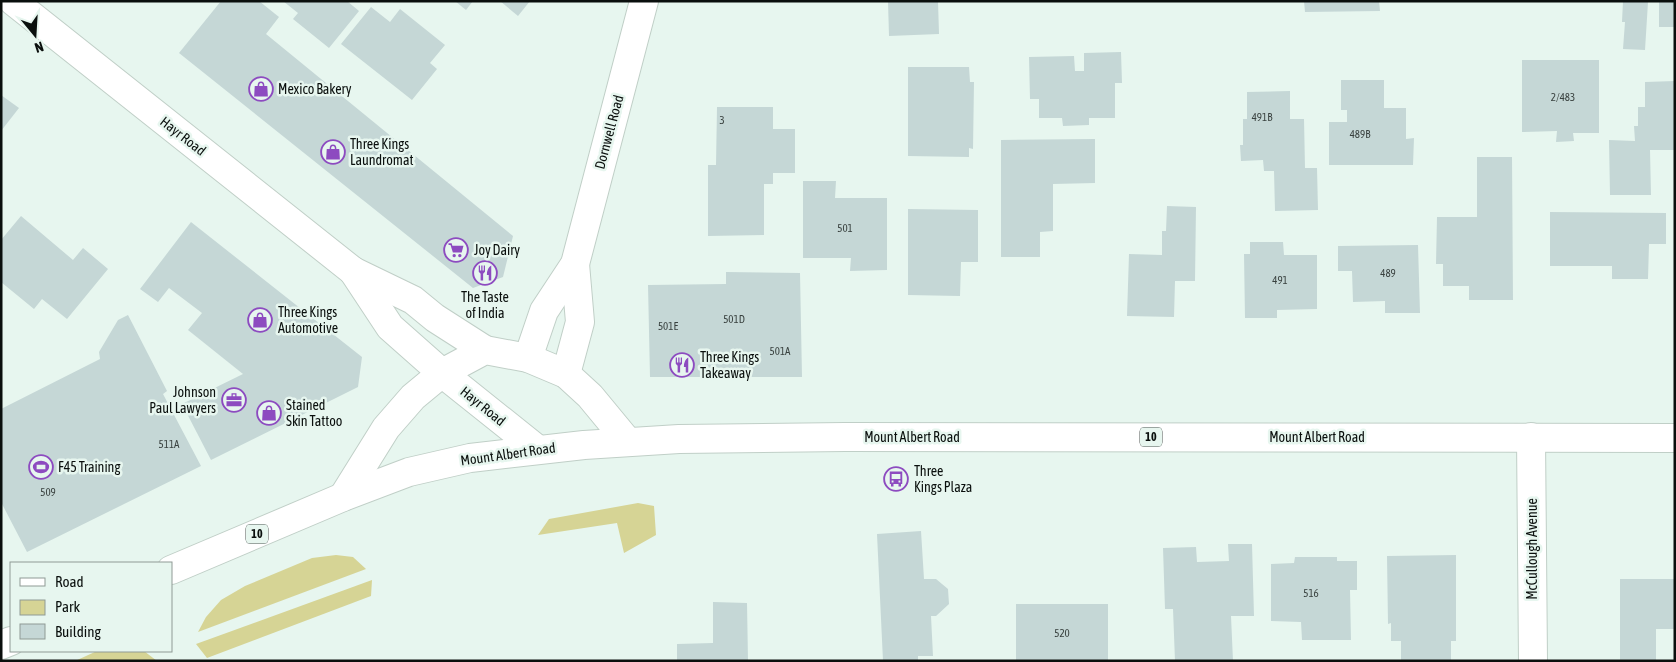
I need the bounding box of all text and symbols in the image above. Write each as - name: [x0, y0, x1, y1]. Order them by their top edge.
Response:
- north arrow: [10, 10, 60, 60]
- text: N: [33, 38, 45, 56]
- shop icon: Mexico Bakery: [248, 76, 274, 102]
- place label: Mexico Bakery: [278, 81, 352, 97]
- house number: 2/483: [1551, 91, 1575, 103]
- street label: Dornwell Road: [591, 93, 627, 171]
- house number: 491B: [1252, 111, 1273, 123]
- street label: Hayr Road: [157, 113, 209, 159]
- house number: 3: [719, 114, 725, 126]
- house number: 489B: [1350, 128, 1371, 140]
- place label: Three Kings Laundromat: [350, 136, 413, 168]
- shop icon: Three Kings Laundromat: [320, 139, 346, 165]
- house number: 501: [837, 222, 853, 234]
- supermarket icon: Joy Dairy: [443, 237, 469, 263]
- place label: Joy Dairy: [474, 242, 520, 258]
- restaurant icon: The Taste of India: [472, 260, 498, 286]
- house number: 489: [1380, 267, 1396, 279]
- house number: 491: [1272, 274, 1288, 286]
- place label: The Taste of India: [461, 289, 509, 321]
- place label: Three Kings Automotive: [278, 304, 338, 336]
- shop icon: Three Kings Automotive: [247, 307, 273, 333]
- house number: 501D: [723, 313, 745, 325]
- house number: 501E: [658, 320, 678, 332]
- house number: 501A: [770, 345, 791, 357]
- place label: Three Kings Takeaway: [700, 349, 759, 381]
- restaurant icon: Three Kings Takeaway: [669, 352, 695, 378]
- street label: Hayr Road: [457, 383, 509, 429]
- place label: Johnson Paul Lawyers: [149, 384, 216, 416]
- office icon: Johnson Paul Lawyers: [221, 387, 247, 413]
- place label: Stained Skin Tattoo: [286, 397, 342, 429]
- shop icon: Stained Skin Tattoo: [256, 400, 282, 426]
- road number: 10: [1140, 428, 1162, 447]
- street label: Mount Albert Road: [864, 429, 960, 445]
- street label: Mount Albert Road: [1269, 429, 1365, 445]
- house number: 511A: [159, 438, 180, 450]
- street label: Mount Albert Road: [460, 439, 556, 469]
- sports icon: F45 Training: [28, 454, 54, 480]
- place label: F45 Training: [58, 459, 120, 475]
- place label: Three Kings Plaza: [914, 463, 972, 495]
- bus stop icon: Three Kings Plaza: [883, 466, 909, 492]
- house number: 509: [40, 486, 56, 498]
- street label: McCullough Avenue: [1524, 498, 1540, 600]
- road number: 10: [246, 524, 268, 544]
- legend: [10, 562, 172, 652]
- text: Road: [55, 573, 84, 590]
- house number: 516: [1303, 587, 1319, 599]
- text: Park: [55, 598, 80, 615]
- text: Building: [55, 623, 101, 640]
- house number: 520: [1054, 627, 1070, 639]

